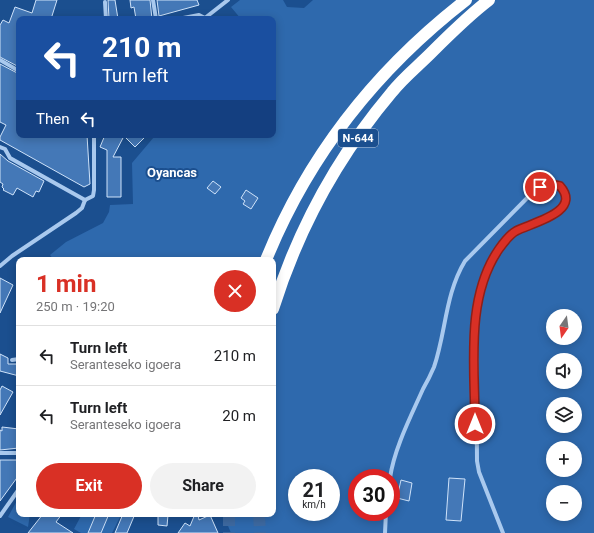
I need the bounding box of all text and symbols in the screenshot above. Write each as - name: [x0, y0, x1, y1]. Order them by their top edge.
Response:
- text: 210 m: [102, 31, 181, 64]
- icon: left: [36, 32, 88, 84]
- text: Turn left: [102, 65, 168, 86]
- icon: left: [77, 108, 99, 130]
- text: Then: [36, 110, 69, 128]
- road number: N-644: [338, 129, 378, 147]
- district label: Oyancas: [147, 165, 197, 180]
- pin: [523, 170, 557, 204]
- icon: arrive: [529, 176, 551, 198]
- text: 1 min: [36, 270, 96, 298]
- button: close: [214, 270, 256, 312]
- text: 250 m · 19:20: [36, 299, 115, 314]
- north arrow: [546, 309, 582, 345]
- map controls: [546, 309, 582, 521]
- text: Turn left: [70, 339, 127, 357]
- icon: left: [36, 345, 58, 367]
- text: 210 m: [214, 347, 256, 365]
- button: sound: [546, 353, 582, 389]
- text: Seranteseko igoera: [70, 357, 181, 372]
- button: layers: [546, 397, 582, 433]
- text: Turn left: [70, 399, 127, 417]
- position arrow: [454, 403, 496, 445]
- icon: left: [36, 405, 58, 427]
- text: 20 m: [222, 407, 256, 425]
- text: Seranteseko igoera: [70, 417, 181, 432]
- button: +: [546, 441, 582, 477]
- button: Exit: [36, 463, 142, 509]
- button: Share: [150, 463, 256, 509]
- speed limit sign: 30: [348, 469, 400, 521]
- text: 21: [303, 478, 325, 502]
- button: −: [546, 485, 582, 521]
- text: km/h: [302, 499, 326, 510]

